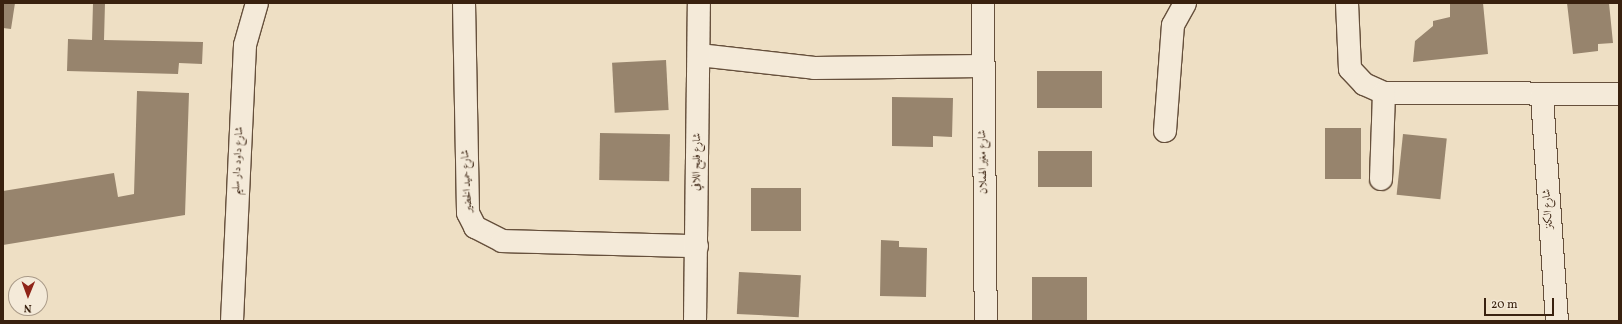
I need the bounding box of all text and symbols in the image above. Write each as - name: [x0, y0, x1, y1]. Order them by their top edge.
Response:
- street label: شارع داود دار سليم: [231, 126, 247, 196]
- street label: شارع مغير الهملان: [977, 130, 991, 194]
- street label: شارع فليح اللافي: [691, 133, 705, 191]
- street label: شارع حميد الخضير: [460, 149, 476, 213]
- street label: شارع الكنز: [1541, 189, 1557, 229]
- north arrow: [8, 276, 48, 316]
- scale bar: [1486, 290, 1556, 316]
- text: 20 m: [1491, 297, 1518, 313]
- text: N: [24, 300, 32, 315]

